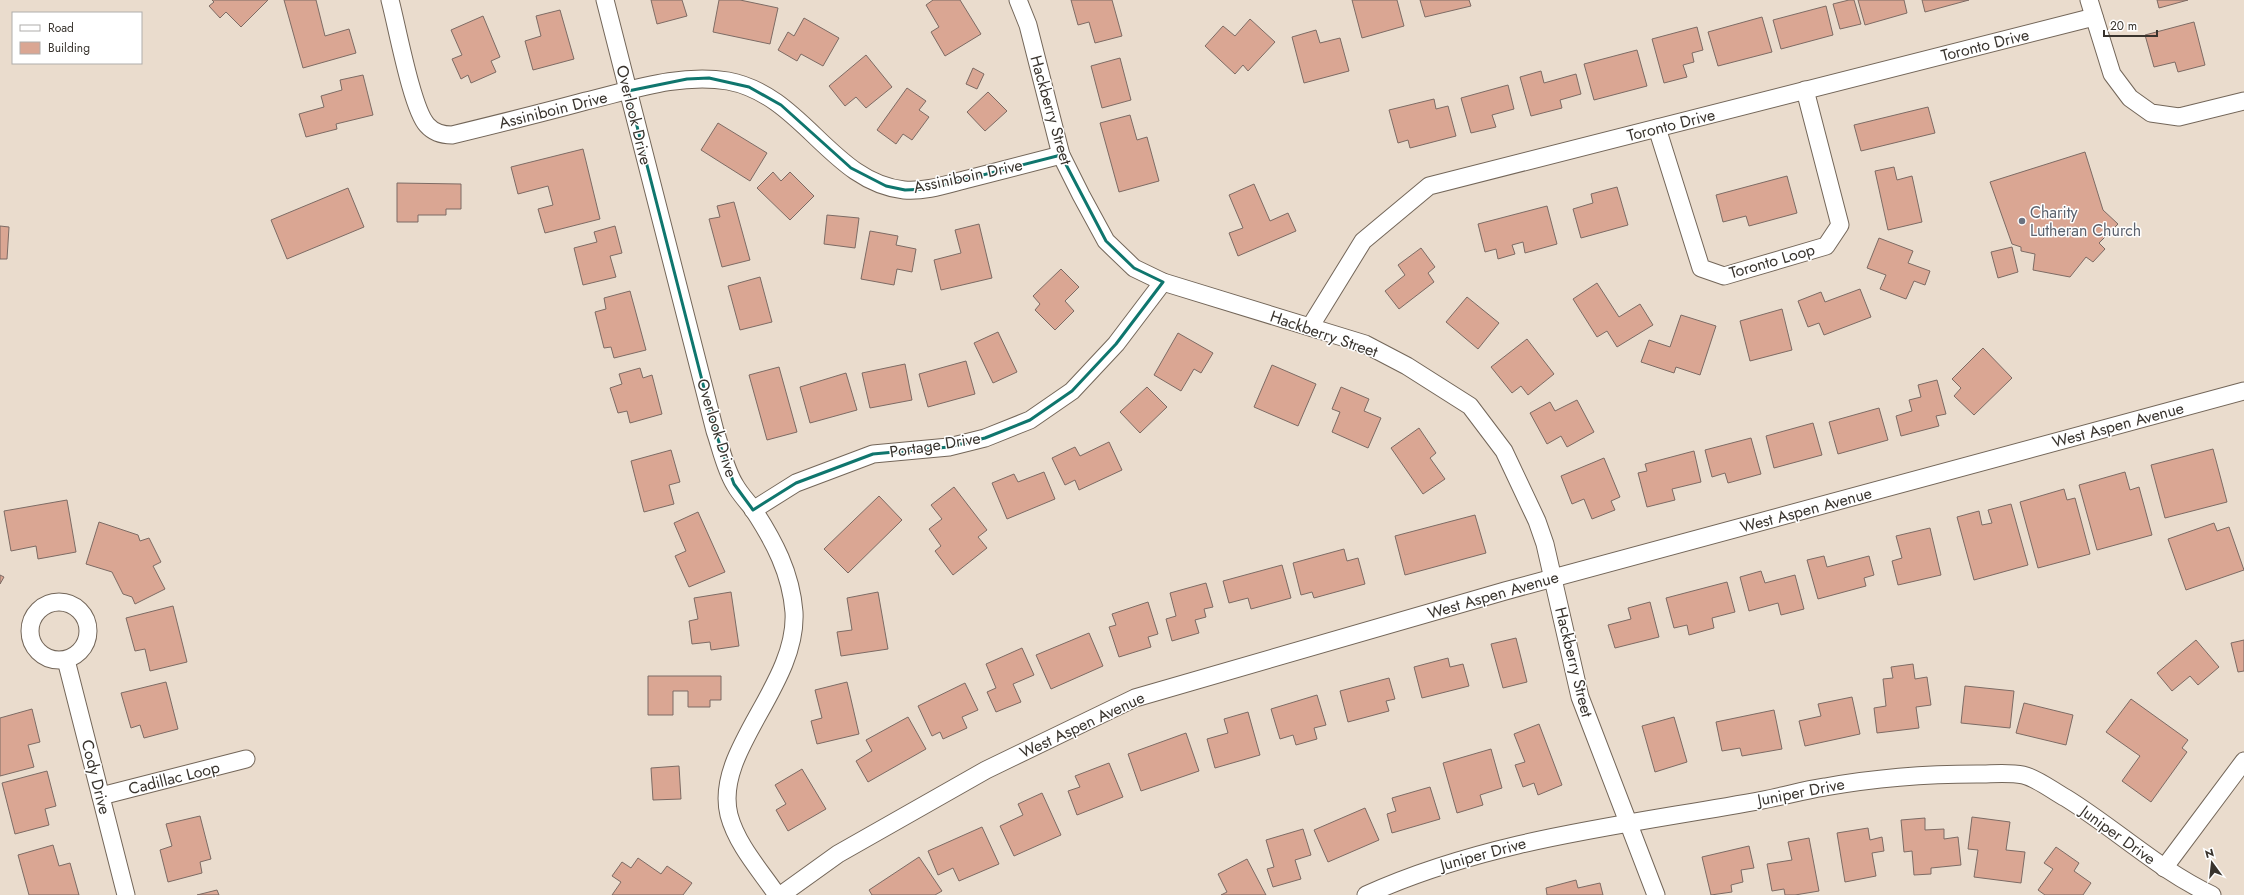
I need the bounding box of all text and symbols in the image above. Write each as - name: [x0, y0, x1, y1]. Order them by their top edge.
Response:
- legend: [12, 12, 142, 64]
- scale bar: [2104, 12, 2157, 38]
- text: 20 m: [2110, 17, 2137, 35]
- text: Road: [48, 19, 74, 37]
- street label: Toronto Drive: [1939, 23, 2031, 67]
- text: Building: [48, 39, 90, 57]
- street label: Hackberry Street: [1024, 53, 1078, 167]
- street label: Overlook Drive: [611, 63, 657, 167]
- street label: Assiniboin Drive: [496, 85, 610, 135]
- street label: Toronto Drive: [1625, 103, 1717, 147]
- street label: Assiniboin Drive: [911, 153, 1025, 199]
- place label: Charity Lutheran Church: [2030, 201, 2141, 242]
- marker: Charity Lutheran Church: [2017, 216, 2027, 226]
- street label: Toronto Loop: [1726, 238, 1818, 284]
- street label: Hackberry Street: [1267, 305, 1381, 363]
- street label: Overlook Drive: [691, 376, 743, 480]
- street label: West Aspen Avenue: [2050, 396, 2186, 454]
- street label: Portage Drive: [888, 426, 982, 464]
- street label: West Aspen Avenue: [1738, 481, 1874, 539]
- street label: West Aspen Avenue: [1425, 565, 1561, 625]
- street label: Hackberry Street: [1549, 605, 1599, 720]
- street label: West Aspen Avenue: [1016, 686, 1148, 764]
- street label: Cody Drive: [76, 737, 116, 817]
- street label: Cadillac Loop: [126, 756, 222, 800]
- street label: Juniper Drive: [1754, 772, 1846, 812]
- street label: Juniper Drive: [2074, 799, 2160, 870]
- street label: Juniper Drive: [1436, 831, 1528, 877]
- north arrow: [2192, 843, 2232, 883]
- text: N: [2203, 844, 2216, 862]

